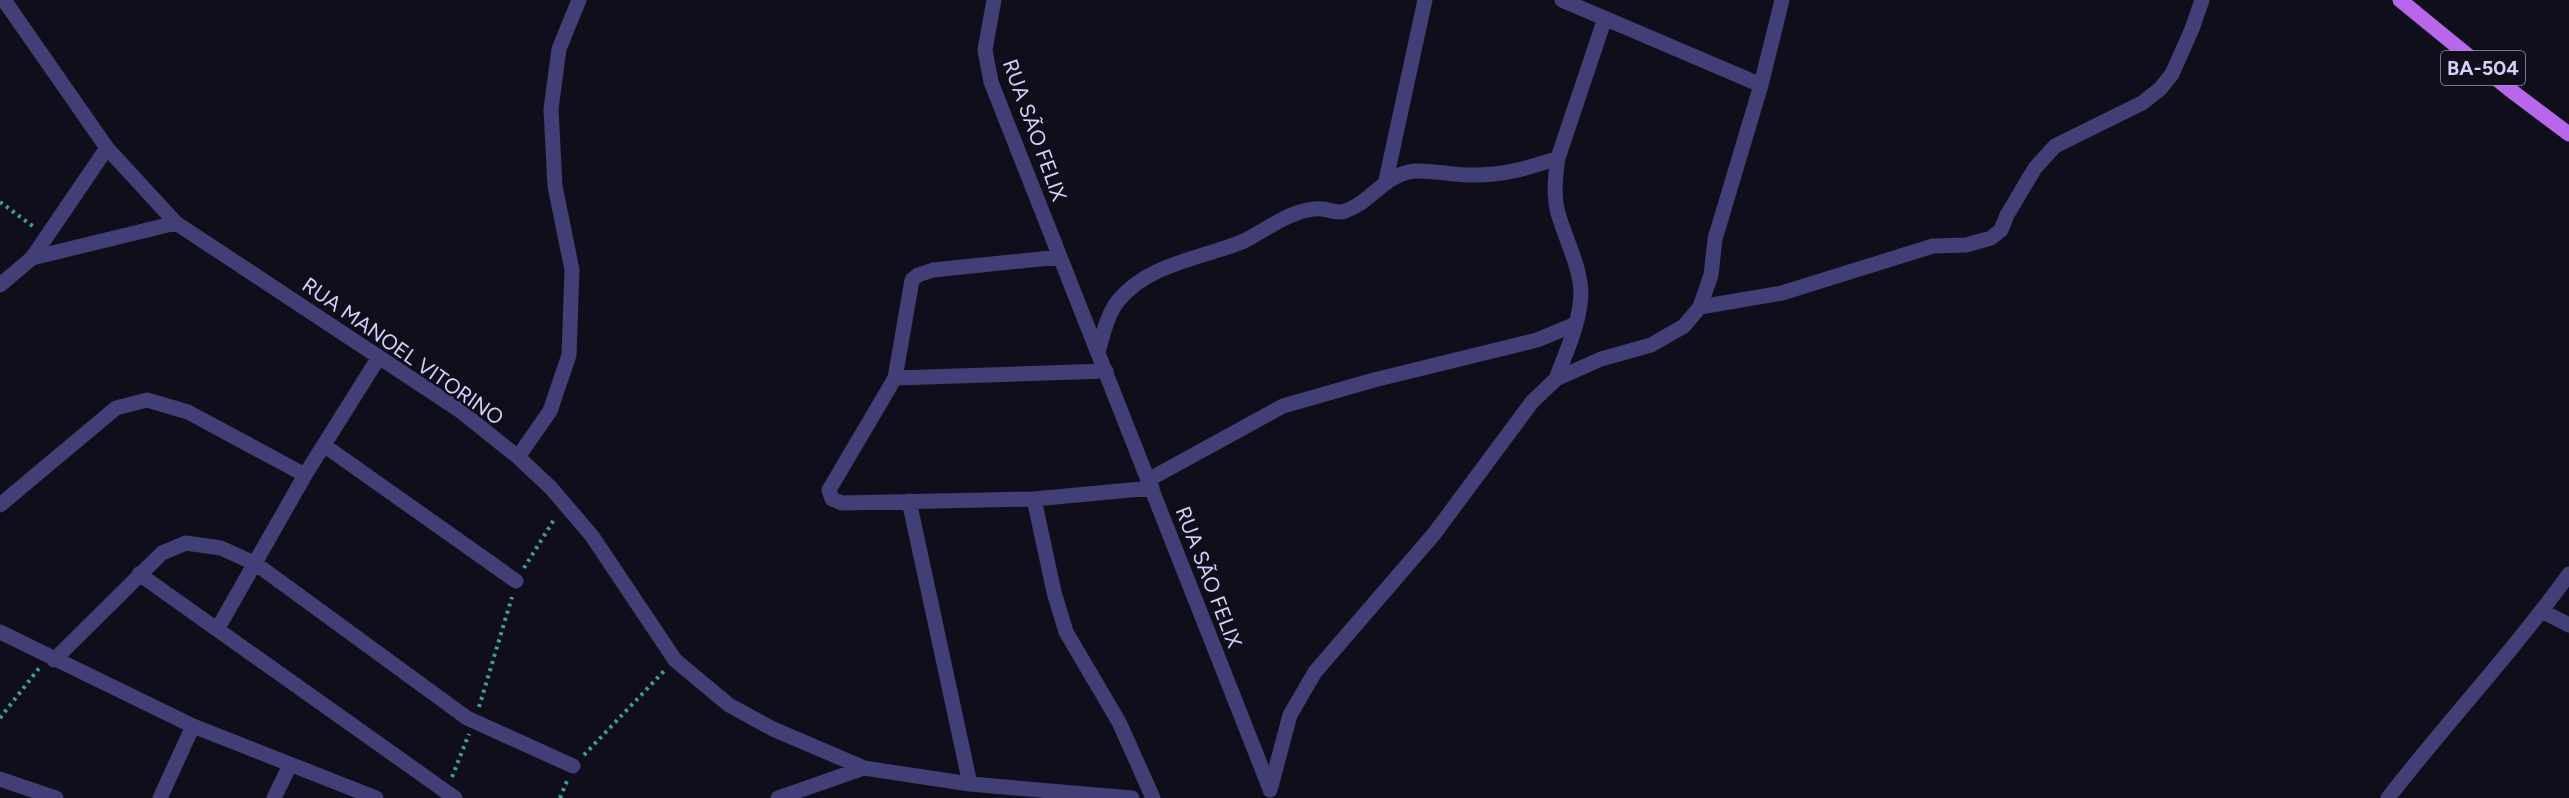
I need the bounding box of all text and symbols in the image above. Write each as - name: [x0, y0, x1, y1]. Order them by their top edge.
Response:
- road number: BA-504: [2441, 51, 2525, 85]
- street label: RUA SÃO FELIX: [998, 56, 1072, 205]
- street label: RUA MANOEL VITORINO: [298, 272, 508, 430]
- street label: RUA SÃO FELIX: [1171, 503, 1247, 651]

